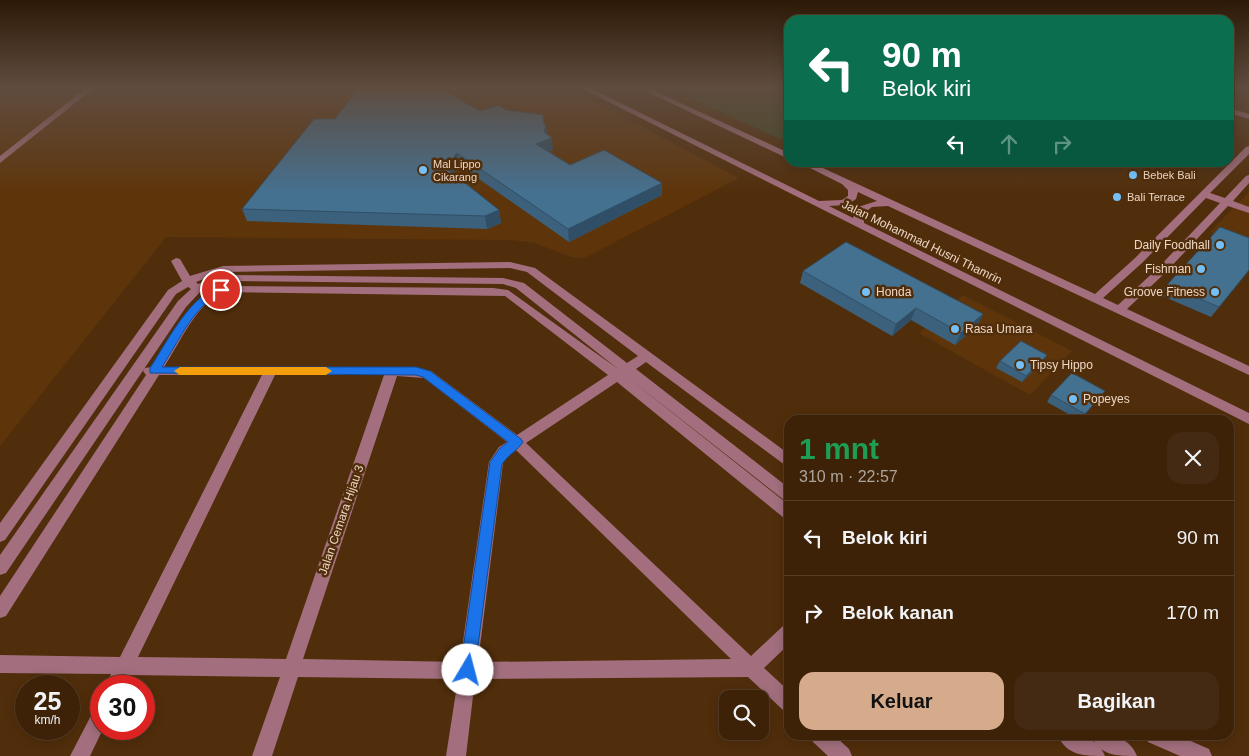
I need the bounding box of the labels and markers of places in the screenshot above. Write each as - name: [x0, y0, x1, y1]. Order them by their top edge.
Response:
- place label: Mal Lippo Cikarang: [433, 158, 481, 183]
- marker: Mal Lippo Cikarang: [417, 164, 429, 176]
- marker: Bebek Bali: [1127, 169, 1139, 181]
- place label: Bebek Bali: [1143, 169, 1196, 181]
- marker: Bali Terrace: [1111, 191, 1123, 203]
- place label: Bali Terrace: [1127, 191, 1185, 203]
- place label: Daily Foodhall: [1134, 238, 1210, 252]
- marker: Daily Foodhall: [1214, 239, 1226, 251]
- place label: Fishman: [1145, 262, 1191, 276]
- marker: Fishman: [1195, 263, 1207, 275]
- pin: [200, 269, 242, 311]
- place label: Honda: [876, 285, 912, 299]
- place label: Groove Fitness: [1124, 285, 1205, 299]
- marker: Honda: [860, 286, 872, 298]
- marker: Groove Fitness: [1209, 286, 1221, 298]
- place label: Rasa Umara: [965, 322, 1033, 336]
- marker: Rasa Umara: [949, 323, 961, 335]
- place label: Tipsy Hippo: [1030, 358, 1093, 372]
- marker: Tipsy Hippo: [1014, 359, 1026, 371]
- place label: Popeyes: [1083, 392, 1130, 406]
- marker: Popeyes: [1067, 393, 1079, 405]

